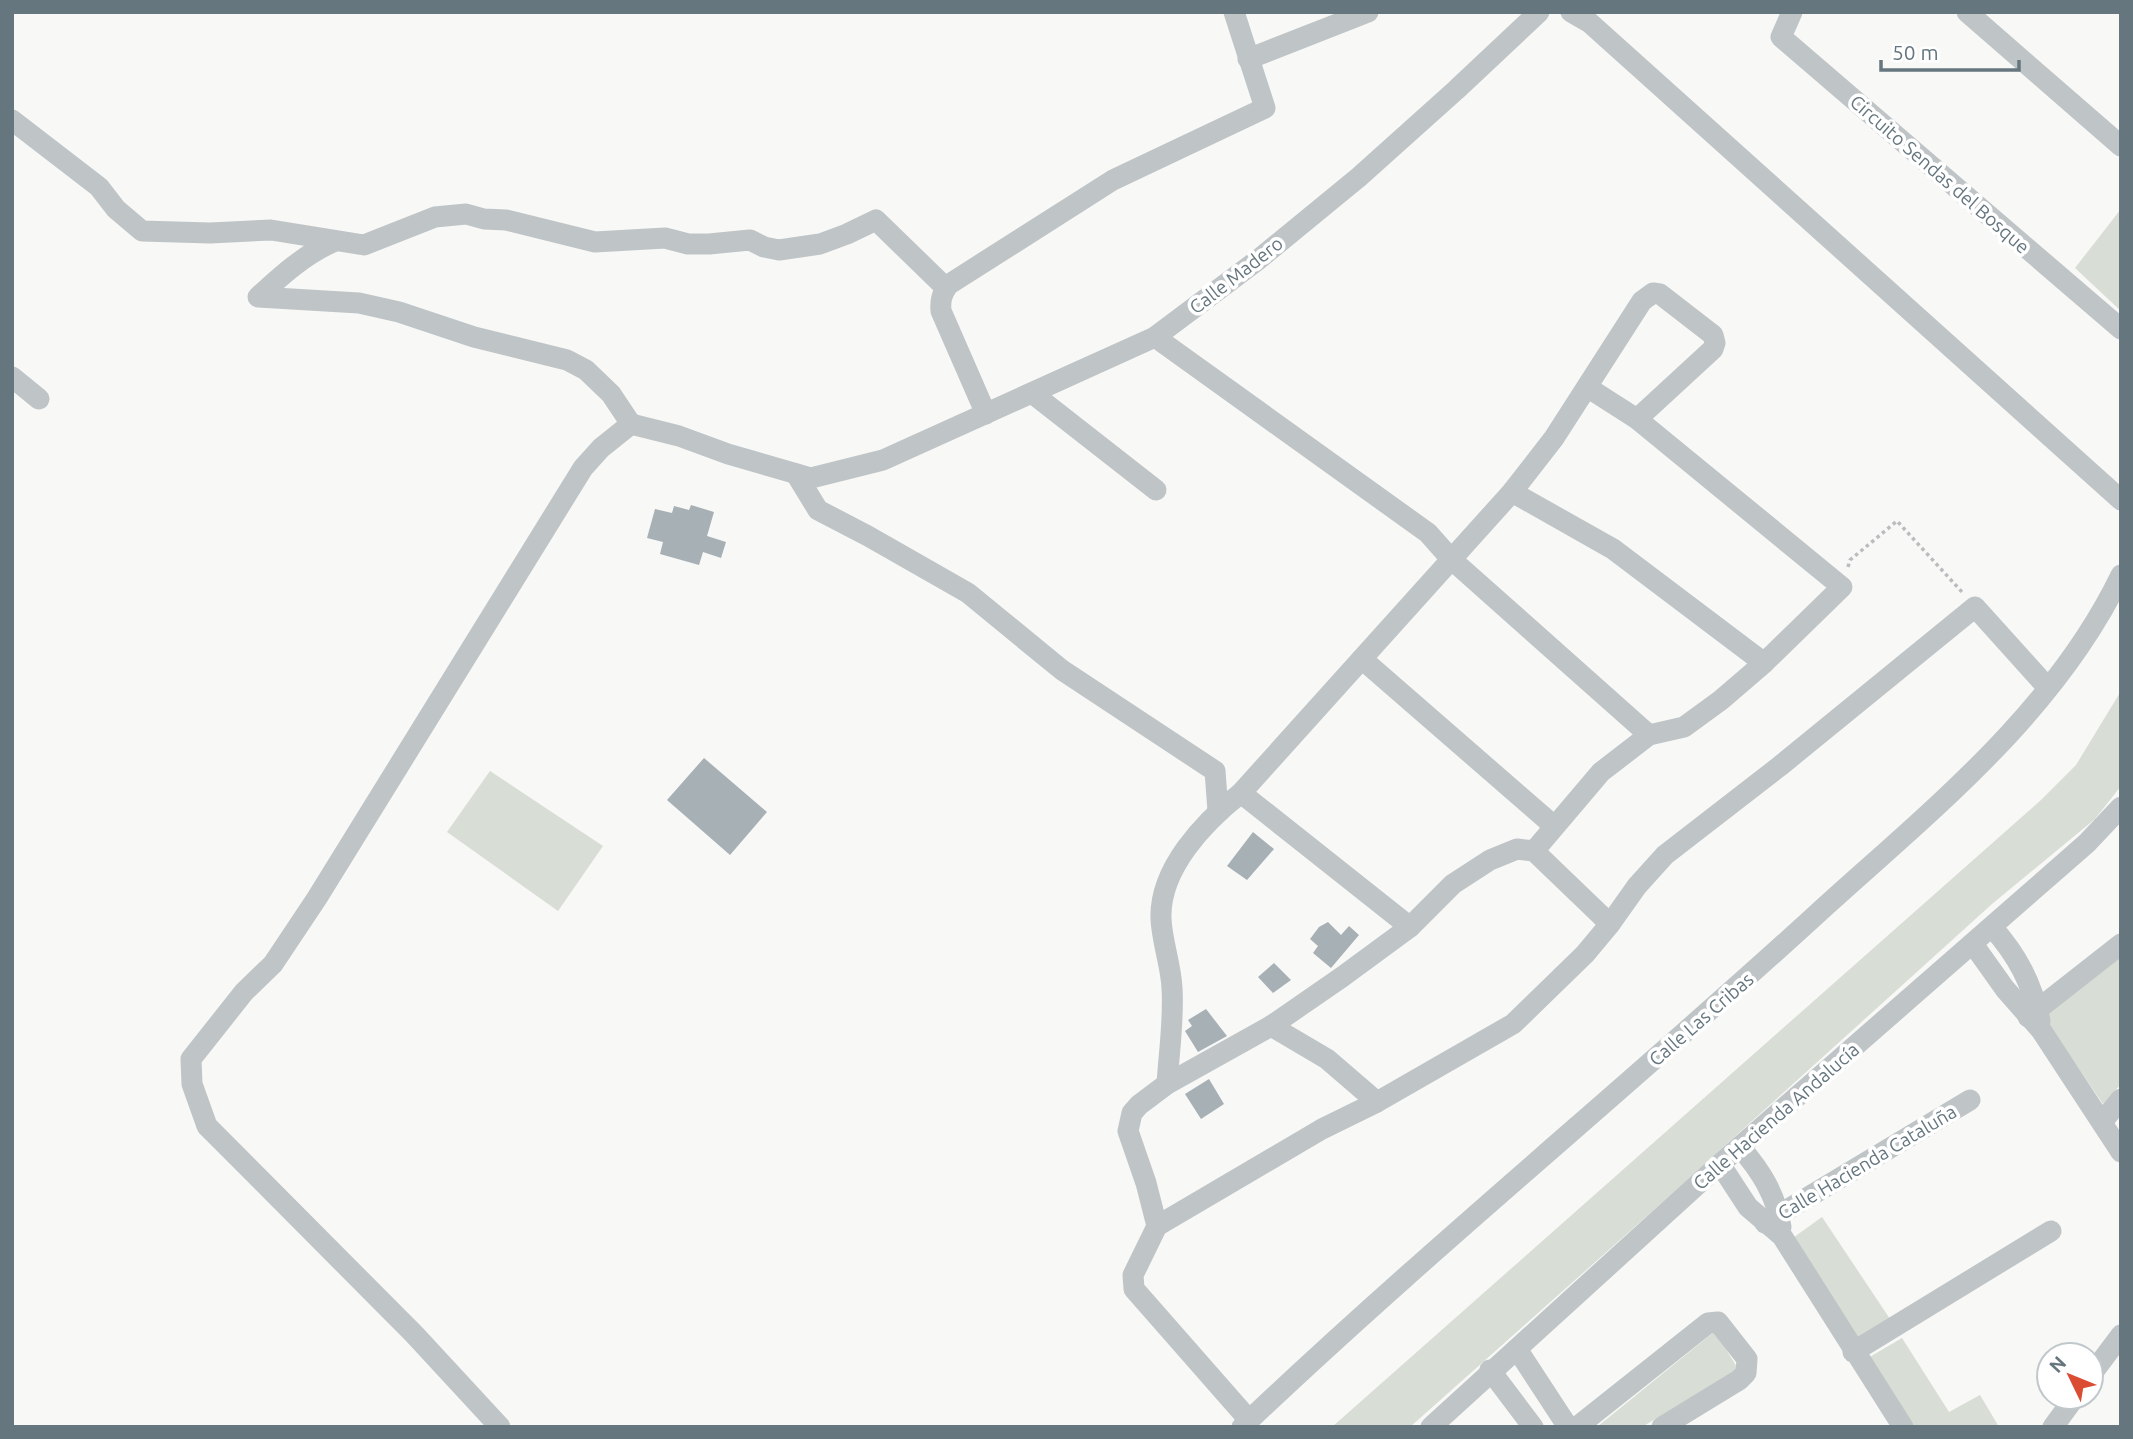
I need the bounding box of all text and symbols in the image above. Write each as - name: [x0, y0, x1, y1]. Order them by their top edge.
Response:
- scale bar: [1881, 28, 2019, 72]
- text: 50 m: [1892, 40, 1939, 64]
- street label: Circuito Sendas del Bosque: [1846, 90, 2034, 258]
- street label: Calle Madero: [1185, 232, 1287, 318]
- street label: Calle Las Cribas: [1644, 968, 1758, 1070]
- street label: Calle Hacienda Andalucía: [1689, 1038, 1863, 1194]
- street label: Calle Hacienda Cataluña: [1774, 1100, 1960, 1224]
- north arrow: [2035, 1341, 2105, 1411]
- text: N: [2045, 1352, 2070, 1377]

